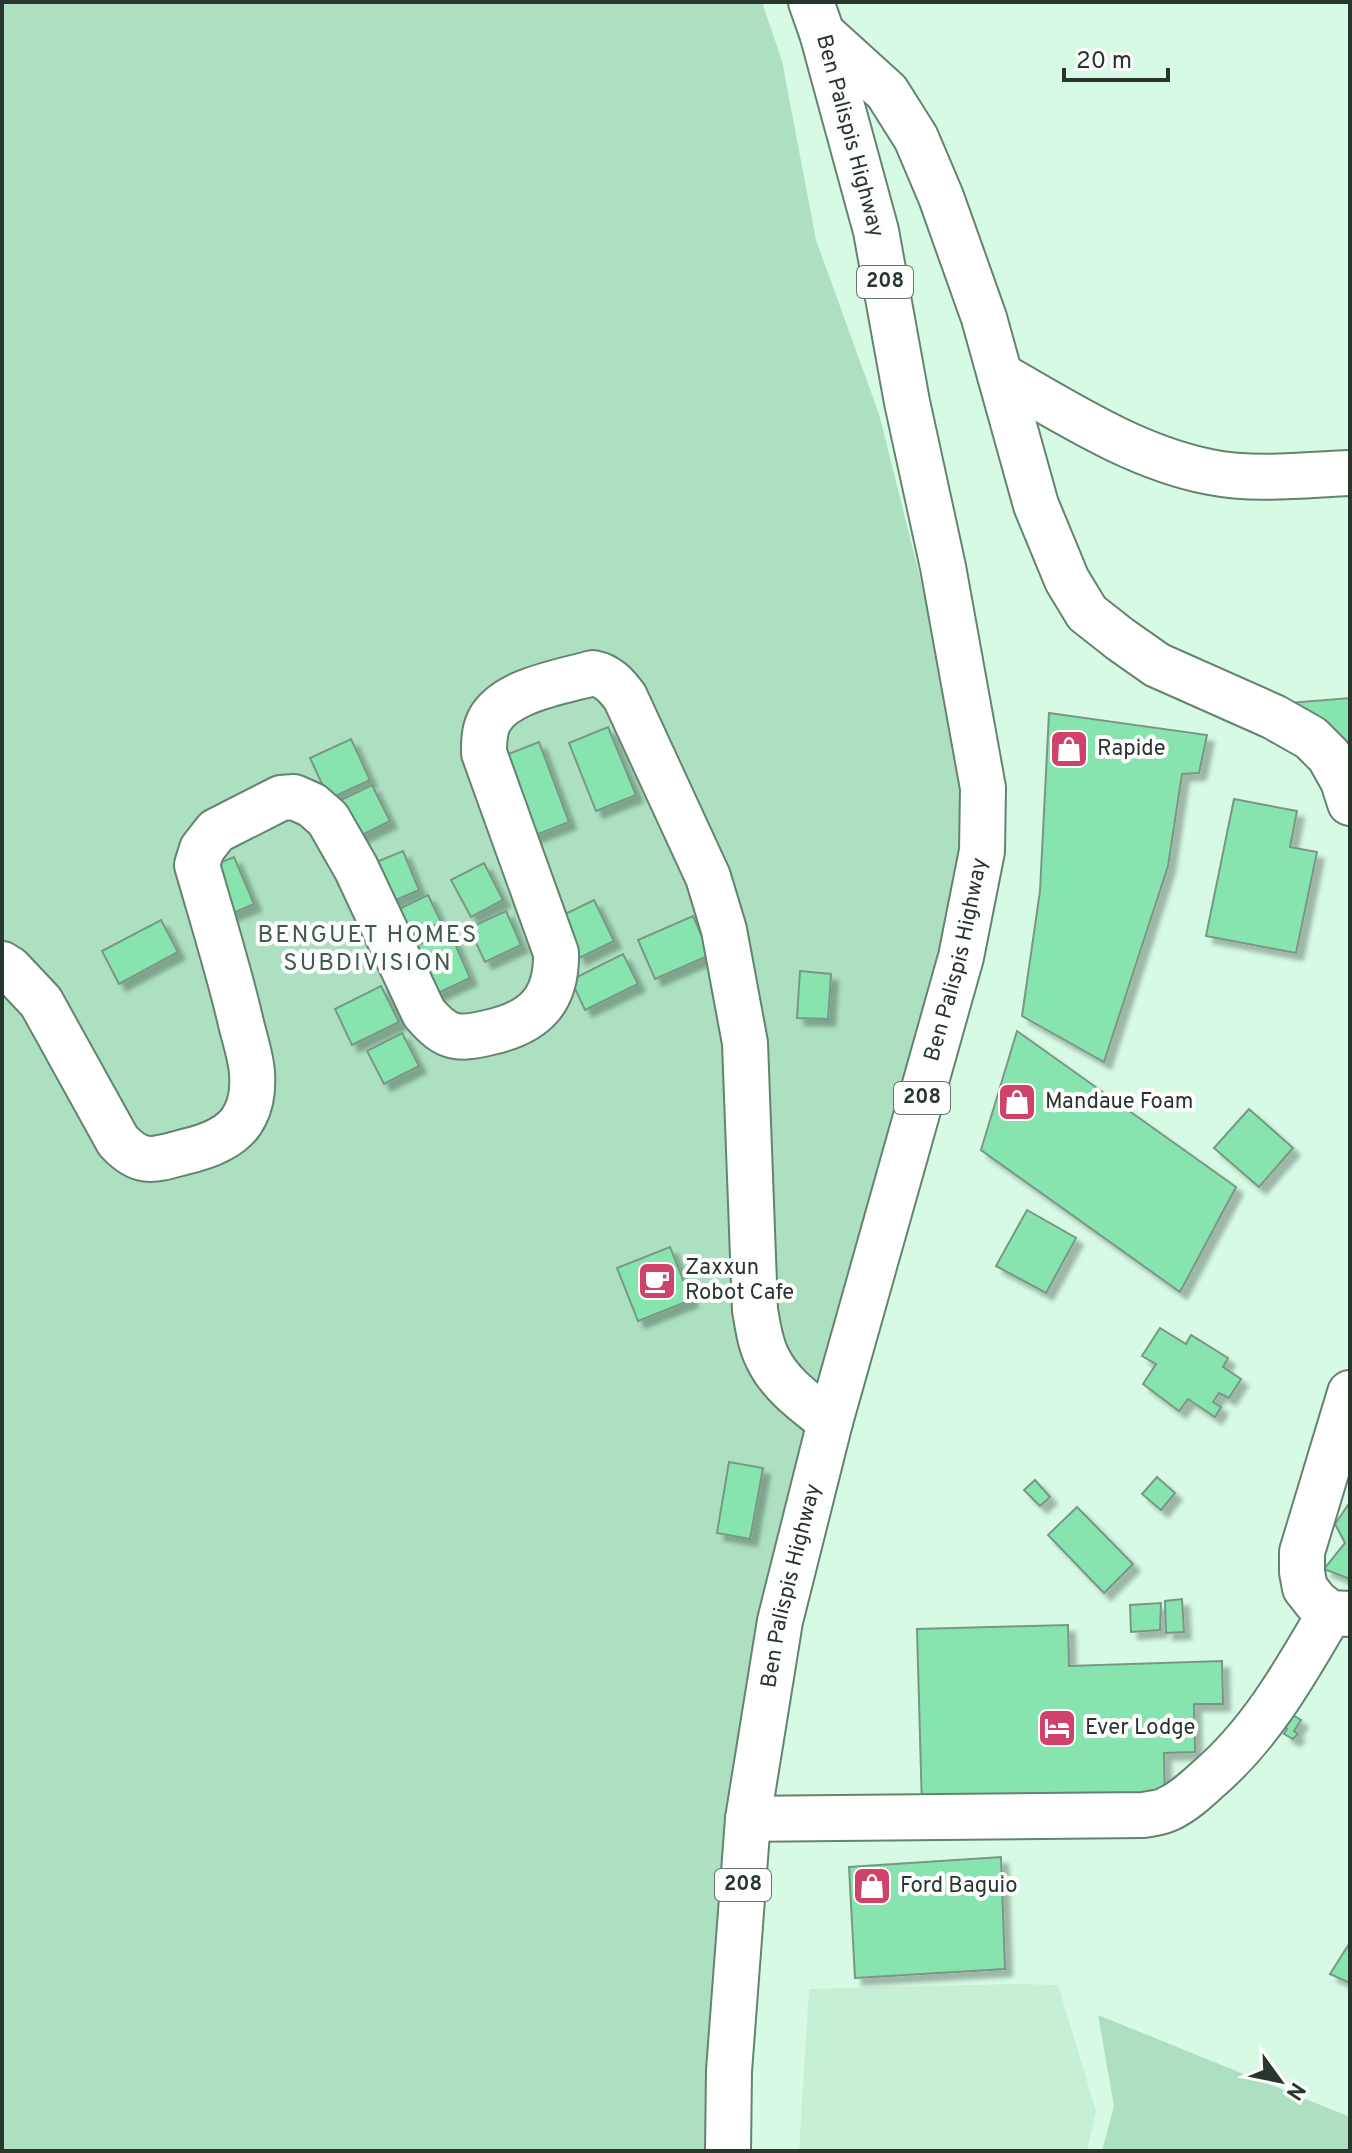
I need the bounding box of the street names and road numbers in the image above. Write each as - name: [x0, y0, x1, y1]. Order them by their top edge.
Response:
- street label: Ben Palispis Highway: [809, 32, 889, 240]
- road number: 208: [857, 266, 913, 298]
- street label: Ben Palispis Highway: [919, 856, 994, 1065]
- road number: 208: [894, 1082, 950, 1114]
- street label: Ben Palispis Highway: [756, 1481, 827, 1690]
- road number: 208: [715, 1869, 771, 1901]

